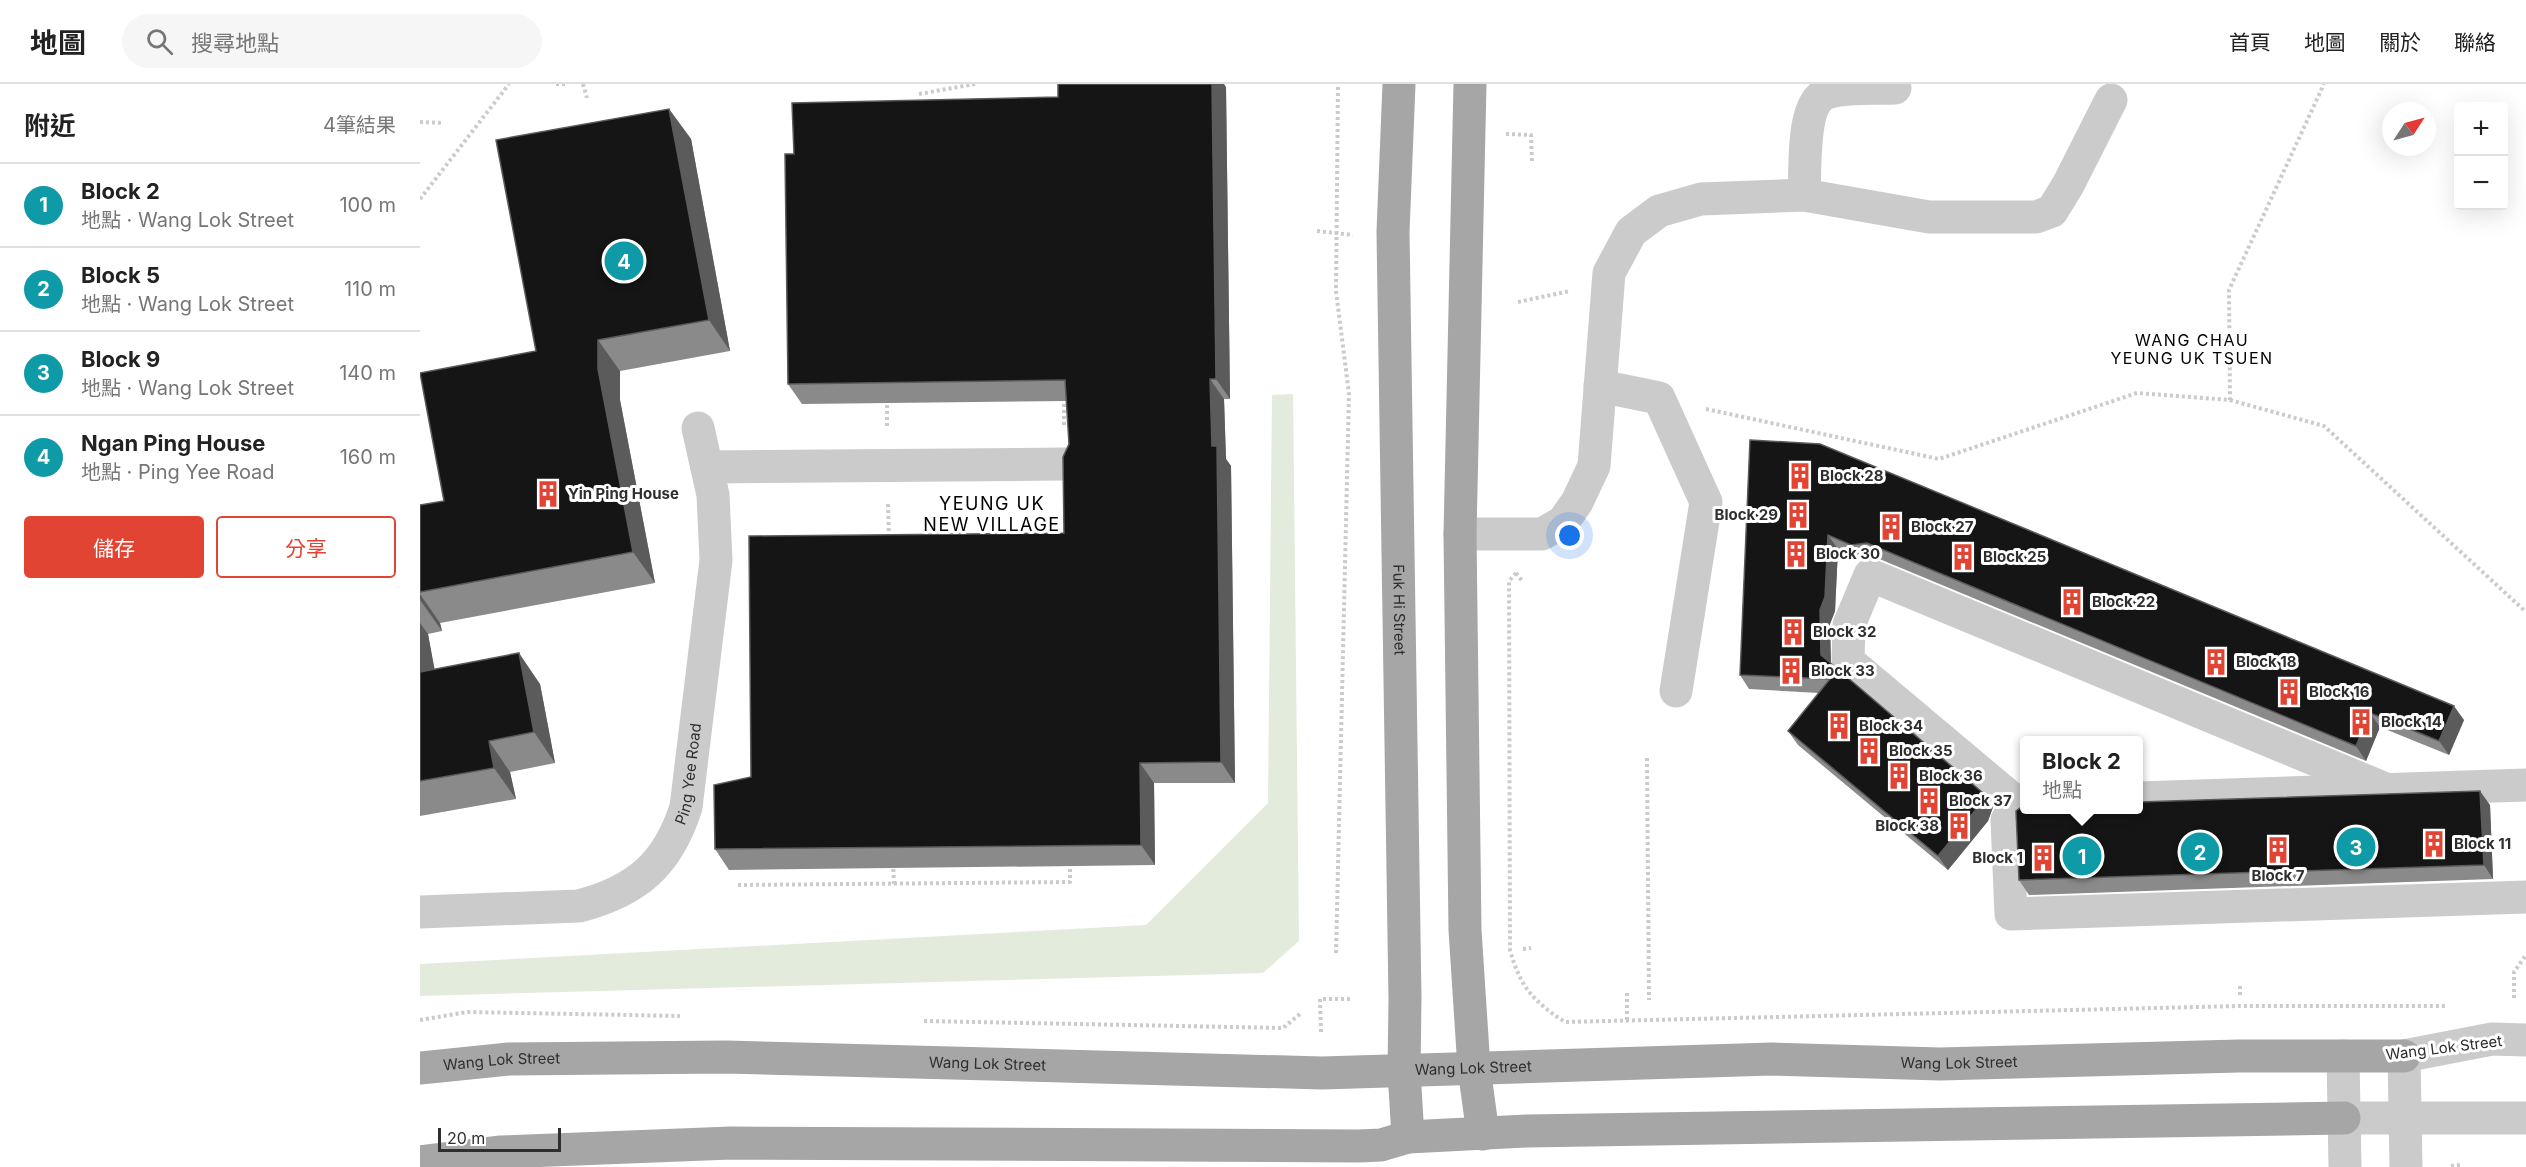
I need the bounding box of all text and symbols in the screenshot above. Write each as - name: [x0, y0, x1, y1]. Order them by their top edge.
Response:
- search box: [122, 14, 542, 68]
- icon: search: [143, 25, 176, 58]
- text: 地圖: [30, 26, 86, 60]
- text: 搜尋地點: [191, 30, 279, 56]
- text: 首頁: [2229, 30, 2271, 55]
- text: 地圖: [2304, 30, 2346, 55]
- text: 關於: [2379, 30, 2421, 55]
- text: 聯絡: [2454, 30, 2496, 55]
- north arrow: [2382, 102, 2436, 156]
- map controls: [2454, 102, 2508, 210]
- button: +: [2454, 102, 2508, 156]
- text: 附近: [24, 110, 76, 141]
- text: 4筆結果: [323, 113, 396, 137]
- button: −: [2454, 156, 2508, 210]
- text: Block 2: [81, 178, 160, 204]
- text: 1: [39, 193, 48, 217]
- text: 100 m: [339, 193, 396, 217]
- text: 地點 · Wang Lok Street: [81, 208, 294, 232]
- pin: 4: [604, 238, 644, 284]
- text: Block 5: [81, 262, 160, 288]
- text: 2: [37, 277, 50, 301]
- text: 110 m: [344, 277, 396, 301]
- text: 地點 · Wang Lok Street: [81, 292, 294, 316]
- district label: WANG CHAU YEUNG UK TSUEN: [2110, 330, 2274, 368]
- text: Block 9: [81, 346, 160, 372]
- text: 3: [37, 361, 50, 385]
- text: 140 m: [339, 361, 396, 385]
- text: 地點 · Wang Lok Street: [81, 376, 294, 400]
- text: Ngan Ping House: [81, 430, 265, 456]
- text: 4: [37, 445, 50, 469]
- text: 160 m: [340, 445, 396, 469]
- text: 地點 · Ping Yee Road: [81, 460, 275, 484]
- building icon: Block 28: [1785, 461, 1815, 491]
- place label: Block 28: [1820, 466, 1884, 485]
- building icon: Yin Ping House: [533, 479, 563, 509]
- place label: Yin Ping House: [568, 484, 679, 503]
- district label: YEUNG UK NEW VILLAGE: [923, 493, 1061, 535]
- building icon: Block 29: [1783, 500, 1813, 530]
- place label: Block 29: [1715, 505, 1778, 524]
- building icon: Block 27: [1876, 512, 1906, 542]
- button: 儲存: [24, 516, 204, 578]
- button: 分享: [216, 516, 396, 578]
- place label: Block 27: [1911, 517, 1974, 536]
- your location: [1555, 521, 1584, 550]
- building icon: Block 30: [1781, 539, 1811, 569]
- building icon: Block 25: [1948, 542, 1978, 572]
- place label: Block 30: [1816, 544, 1880, 563]
- place label: Block 25: [1983, 547, 2046, 566]
- street label: Fuk Hi Street: [1389, 564, 1410, 656]
- building icon: Block 22: [2057, 587, 2087, 617]
- place label: Block 22: [2092, 592, 2155, 611]
- building icon: Block 32: [1778, 617, 1808, 647]
- place label: Block 32: [1813, 622, 1876, 641]
- building icon: Block 18: [2201, 647, 2231, 677]
- place label: Block 18: [2236, 652, 2297, 671]
- building icon: Block 33: [1776, 656, 1806, 686]
- place label: Block 33: [1811, 661, 1875, 680]
- building icon: Block 16: [2274, 677, 2304, 707]
- place label: Block 16: [2309, 682, 2370, 701]
- building icon: Block 14: [2346, 707, 2376, 737]
- building icon: Block 34: [1824, 711, 1854, 741]
- place label: Block 14: [2381, 712, 2442, 731]
- place label: Block 34: [1859, 716, 1923, 735]
- street label: Ping Yee Road: [671, 722, 705, 827]
- building icon: Block 35: [1854, 736, 1884, 766]
- popup: [2020, 736, 2143, 814]
- place label: Block 35: [1889, 741, 1953, 760]
- text: Block 2: [2042, 748, 2121, 774]
- building icon: Block 36: [1884, 761, 1914, 791]
- place label: Block 36: [1919, 766, 1983, 785]
- text: 地點: [2042, 778, 2082, 802]
- building icon: Block 37: [1914, 786, 1944, 816]
- place label: Block 37: [1949, 791, 2012, 810]
- building icon: Block 38: [1944, 811, 1974, 841]
- place label: Block 38: [1875, 816, 1939, 835]
- pin: 3: [2336, 824, 2376, 870]
- building icon: Block 11: [2419, 829, 2449, 859]
- pin: 2: [2180, 830, 2220, 874]
- pin: 1: [2062, 834, 2102, 878]
- place label: Block 11: [2454, 834, 2511, 853]
- building icon: Block 7: [2263, 835, 2293, 865]
- building icon: Block 1: [2028, 843, 2058, 873]
- place label: Block 1: [1972, 848, 2023, 867]
- place label: Block 7: [2252, 866, 2305, 885]
- street label: Wang Lok Street: [2385, 1031, 2503, 1064]
- street label: Wang Lok Street: [442, 1049, 560, 1075]
- street label: Wang Lok Street: [929, 1052, 1046, 1075]
- street label: Wang Lok Street: [1900, 1052, 2018, 1073]
- street label: Wang Lok Street: [1414, 1056, 1532, 1079]
- scale bar: [438, 1125, 561, 1152]
- text: 20 m: [447, 1128, 485, 1148]

